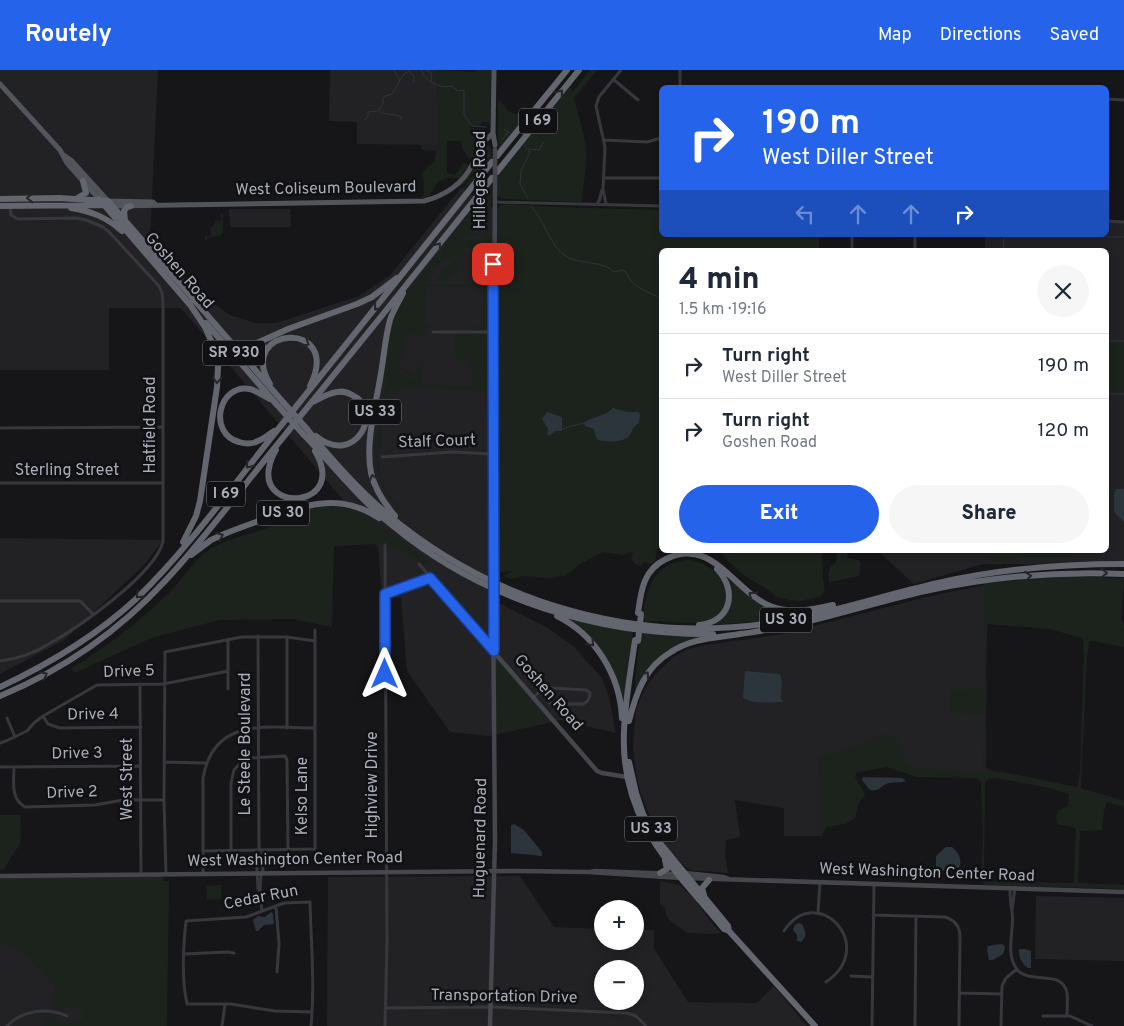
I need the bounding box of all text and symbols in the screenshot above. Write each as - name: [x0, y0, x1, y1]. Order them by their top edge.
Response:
- text: Routely: [25, 20, 112, 50]
- text: Map: [878, 24, 912, 47]
- text: Directions: [940, 24, 1022, 47]
- text: Saved: [1050, 24, 1099, 47]
- one-way arrow: [555, 90, 564, 99]
- text: 190 m: [762, 102, 860, 146]
- icon: right: [679, 105, 744, 170]
- road number: I 69: [519, 108, 557, 134]
- street label: Hillegas Road: [471, 131, 491, 229]
- text: West Diller Street: [762, 145, 934, 172]
- street label: West Coliseum Boulevard: [235, 177, 417, 201]
- one-way arrow: [26, 193, 34, 203]
- icon: left: [791, 200, 819, 228]
- icon: ahead: [844, 200, 872, 228]
- icon: ahead: [897, 200, 925, 228]
- icon: right: [950, 200, 978, 228]
- street label: Goshen Road: [140, 229, 218, 313]
- one-way arrow: [432, 243, 440, 252]
- pin: [472, 243, 514, 285]
- icon: arrive: [479, 250, 507, 278]
- text: 4 min: [679, 262, 760, 299]
- button: close: [1037, 265, 1089, 317]
- text: 1.5 km · 19:16: [679, 300, 767, 320]
- one-way arrow: [374, 302, 383, 311]
- one-way arrow: [300, 337, 310, 346]
- road number: SR 930: [203, 340, 265, 366]
- text: Turn right: [722, 344, 810, 368]
- icon: right: [679, 352, 707, 380]
- text: 190 m: [1038, 354, 1089, 378]
- text: West Diller Street: [722, 368, 847, 388]
- one-way arrow: [212, 376, 223, 384]
- street label: Hatfield Road: [141, 377, 161, 473]
- road number: US 33: [349, 400, 401, 424]
- text: Turn right: [722, 409, 810, 433]
- icon: right: [679, 417, 707, 445]
- text: 120 m: [1038, 419, 1089, 443]
- street label: Stalf Court: [398, 431, 476, 453]
- text: Goshen Road: [722, 433, 817, 453]
- one-way arrow: [246, 460, 255, 469]
- street label: Sterling Street: [15, 461, 119, 481]
- one-way arrow: [368, 473, 379, 482]
- road number: I 69: [207, 482, 245, 506]
- button: Exit: [679, 485, 879, 543]
- button: Share: [889, 485, 1089, 543]
- road number: US 30: [257, 500, 309, 526]
- one-way arrow: [215, 532, 224, 542]
- one-way arrow: [1100, 568, 1108, 578]
- one-way arrow: [1024, 571, 1032, 582]
- one-way arrow: [135, 589, 144, 598]
- one-way arrow: [748, 592, 758, 601]
- road number: US 30: [760, 608, 812, 632]
- one-way arrow: [586, 637, 595, 646]
- position arrow: [358, 647, 410, 699]
- street label: Goshen Road: [509, 651, 587, 735]
- street label: Drive 5: [103, 661, 155, 683]
- one-way arrow: [39, 671, 48, 681]
- street label: Le Steele Boulevard: [236, 672, 256, 816]
- one-way arrow: [640, 672, 649, 681]
- street label: Drive 4: [67, 705, 119, 725]
- street label: Highview Drive: [363, 731, 383, 839]
- street label: West Street: [118, 738, 138, 820]
- street label: Drive 3: [51, 744, 103, 764]
- street label: Kelso Lane: [293, 757, 313, 835]
- street label: Huguenard Road: [470, 778, 492, 898]
- street label: Drive 2: [46, 782, 98, 804]
- road number: US 33: [625, 816, 677, 842]
- street label: West Washington Center Road: [187, 848, 403, 872]
- street label: West Washington Center Road: [819, 859, 1035, 887]
- street label: Cedar Run: [222, 881, 300, 915]
- map controls: [594, 900, 644, 1010]
- button: +: [594, 900, 644, 950]
- button: −: [594, 960, 644, 1010]
- street label: Transportation Drive: [430, 986, 578, 1008]

